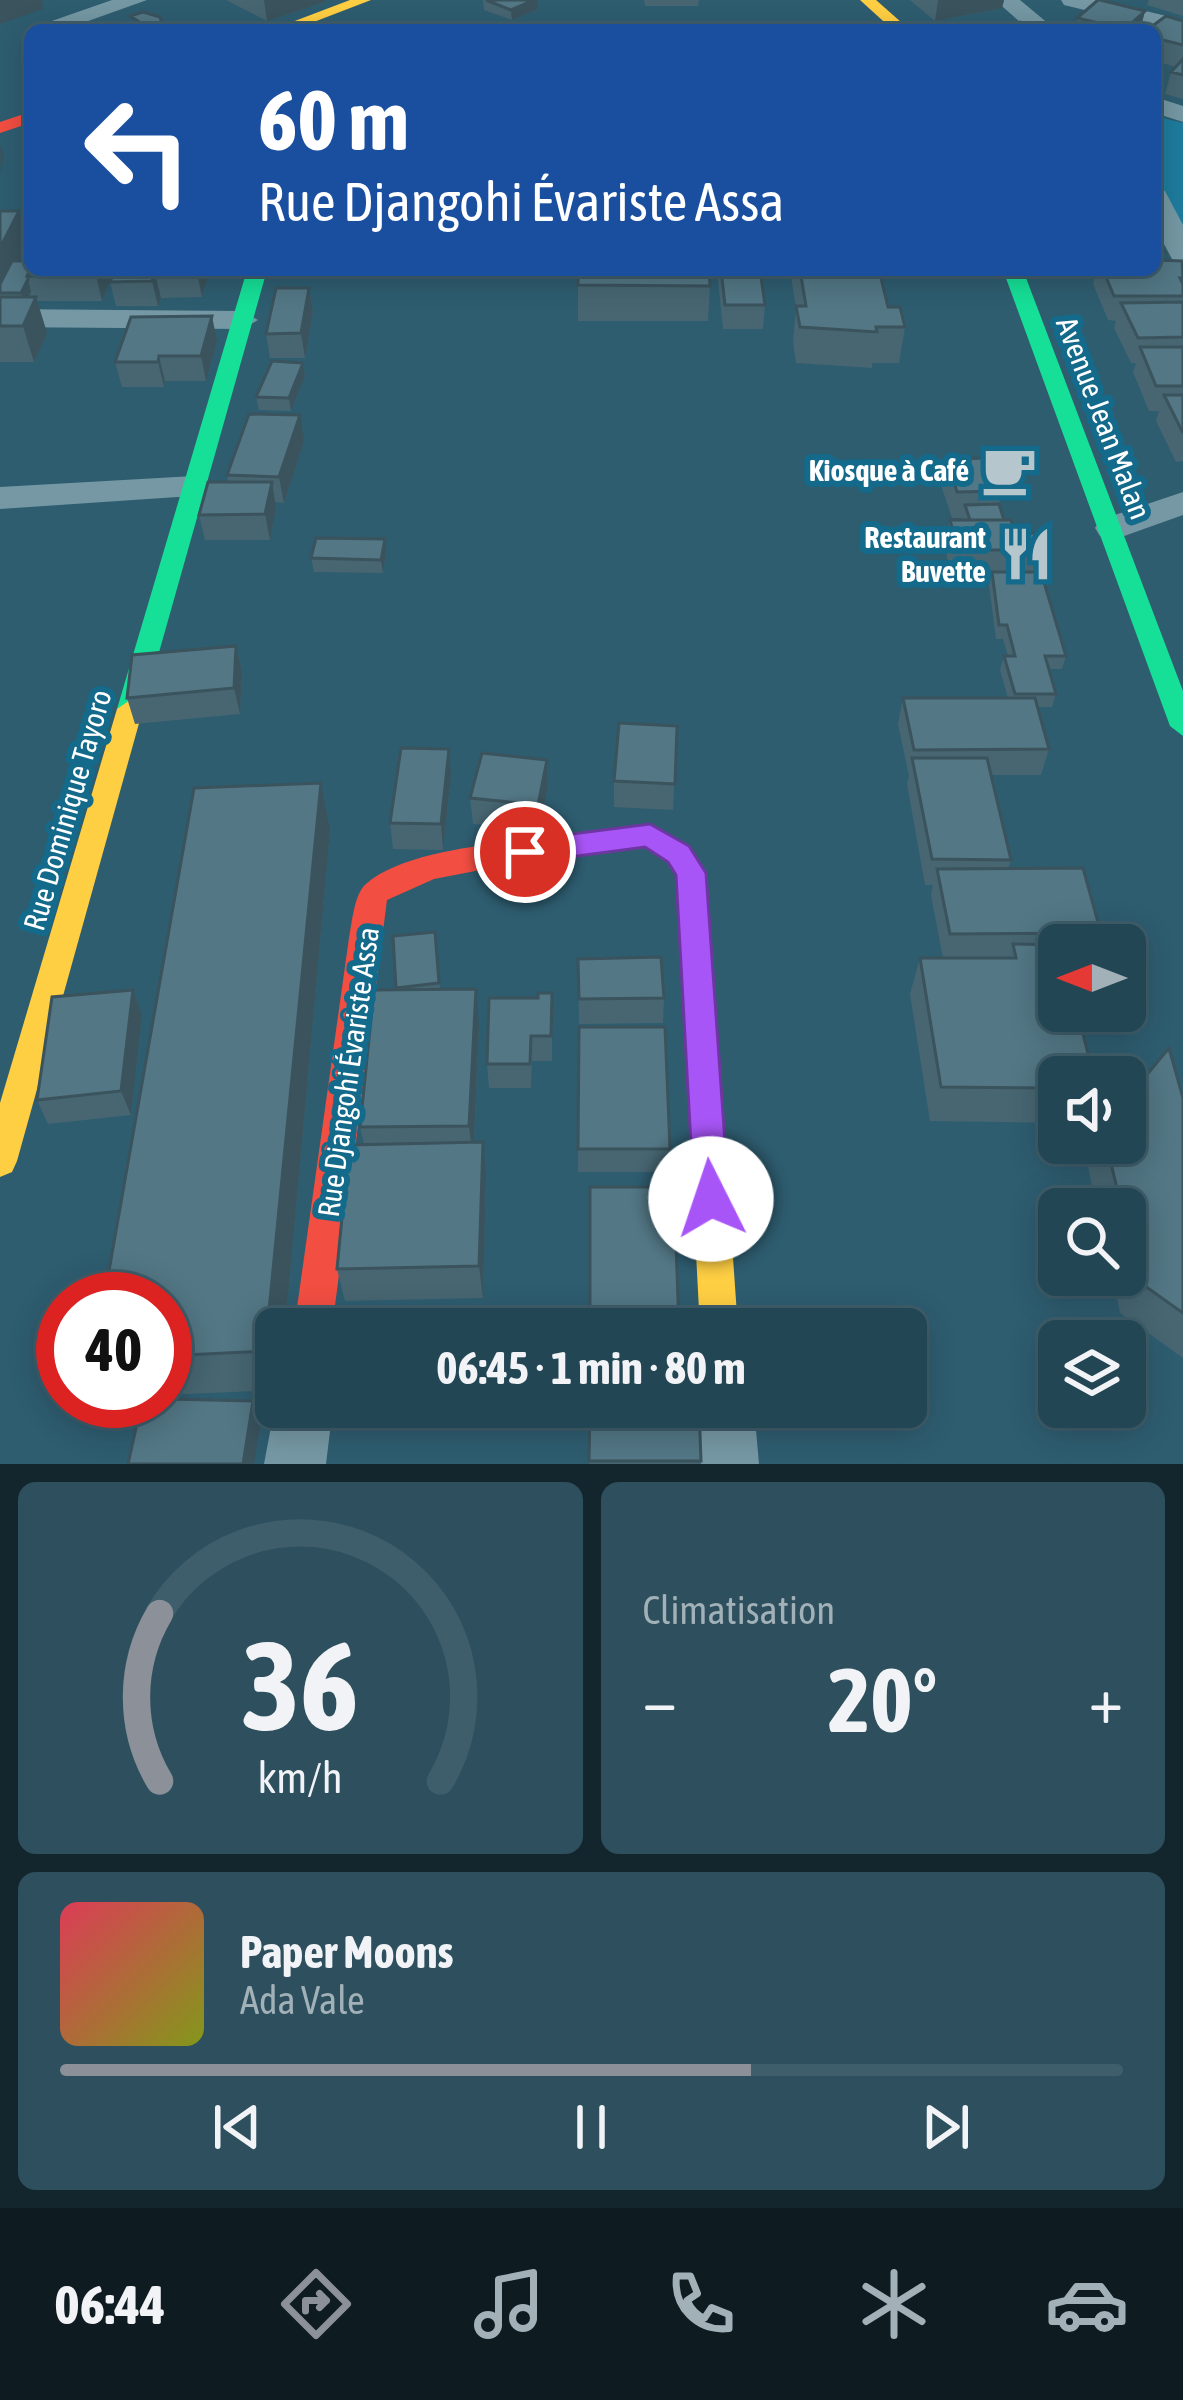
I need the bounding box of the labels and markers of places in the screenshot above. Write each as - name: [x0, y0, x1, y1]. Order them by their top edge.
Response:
- cafe icon: Kiosque à Café: [980, 441, 1038, 499]
- place label: Kiosque à Café: [809, 453, 969, 487]
- place label: Restaurant Buvette: [864, 520, 986, 588]
- restaurant icon: Restaurant Buvette: [997, 525, 1055, 583]
- pin: [474, 801, 576, 903]

